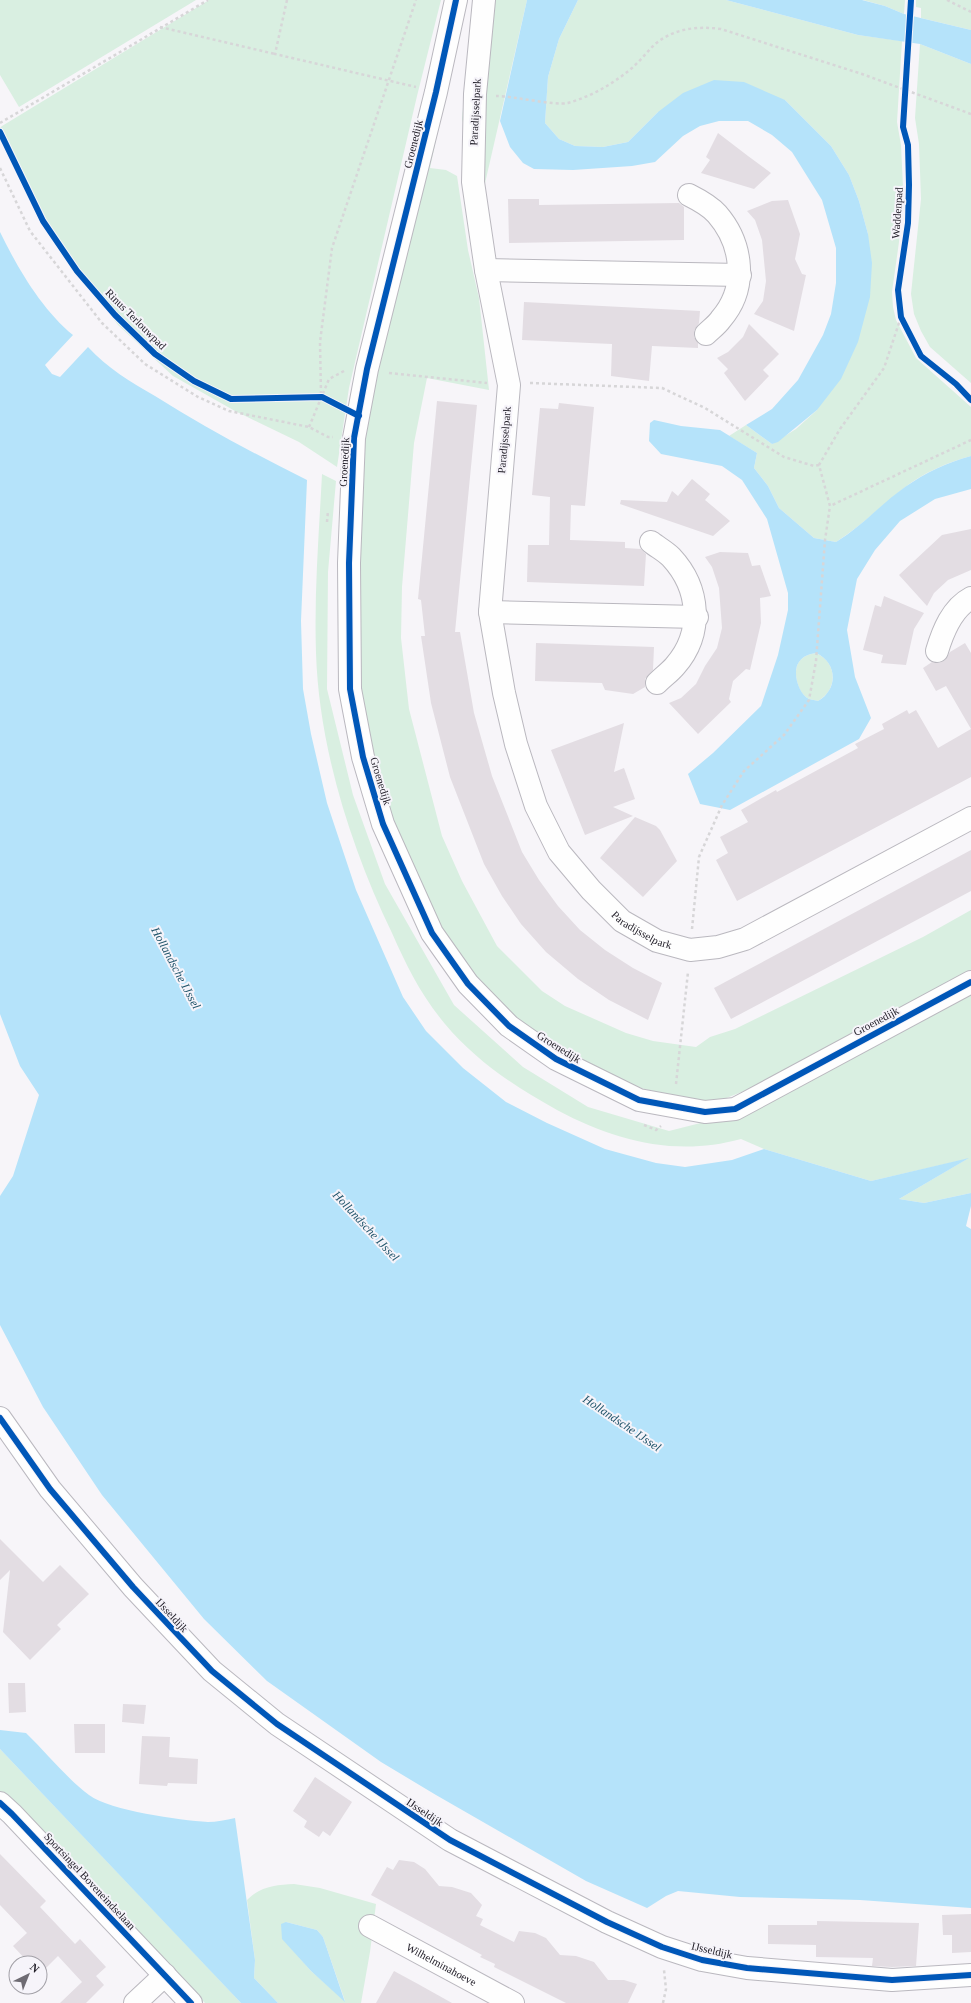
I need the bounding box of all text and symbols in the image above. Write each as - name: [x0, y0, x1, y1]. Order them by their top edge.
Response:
- street label: Paradijsselpark: [467, 78, 483, 146]
- street label: Groenedijk: [401, 118, 425, 169]
- street label: Waddenpad: [889, 186, 905, 239]
- street label: Rinus Terlouwpad: [103, 286, 169, 352]
- street label: Paradijsselpark: [495, 406, 513, 474]
- street label: Groenedijk: [337, 436, 351, 487]
- street label: Groenedijk: [368, 756, 394, 807]
- street label: Paradijsselpark: [609, 908, 674, 951]
- water label: Hollandsche IJssel: [148, 924, 204, 1012]
- street label: Groenedijk: [851, 1004, 901, 1038]
- street label: Groenedijk: [535, 1029, 584, 1065]
- water label: Hollandsche IJssel: [329, 1187, 403, 1265]
- water label: Hollandsche IJssel: [580, 1391, 664, 1455]
- street label: IJsseldijk: [153, 1596, 191, 1635]
- street label: IJsseldijk: [404, 1795, 446, 1829]
- street label: Sportsingel Boveneindselaan: [42, 1830, 138, 1932]
- street label: IJsseldijk: [690, 1939, 734, 1961]
- street label: Wilhelminahoeve: [404, 1941, 479, 1988]
- north arrow: [8, 1955, 48, 1995]
- text: N: [28, 1961, 42, 1975]

